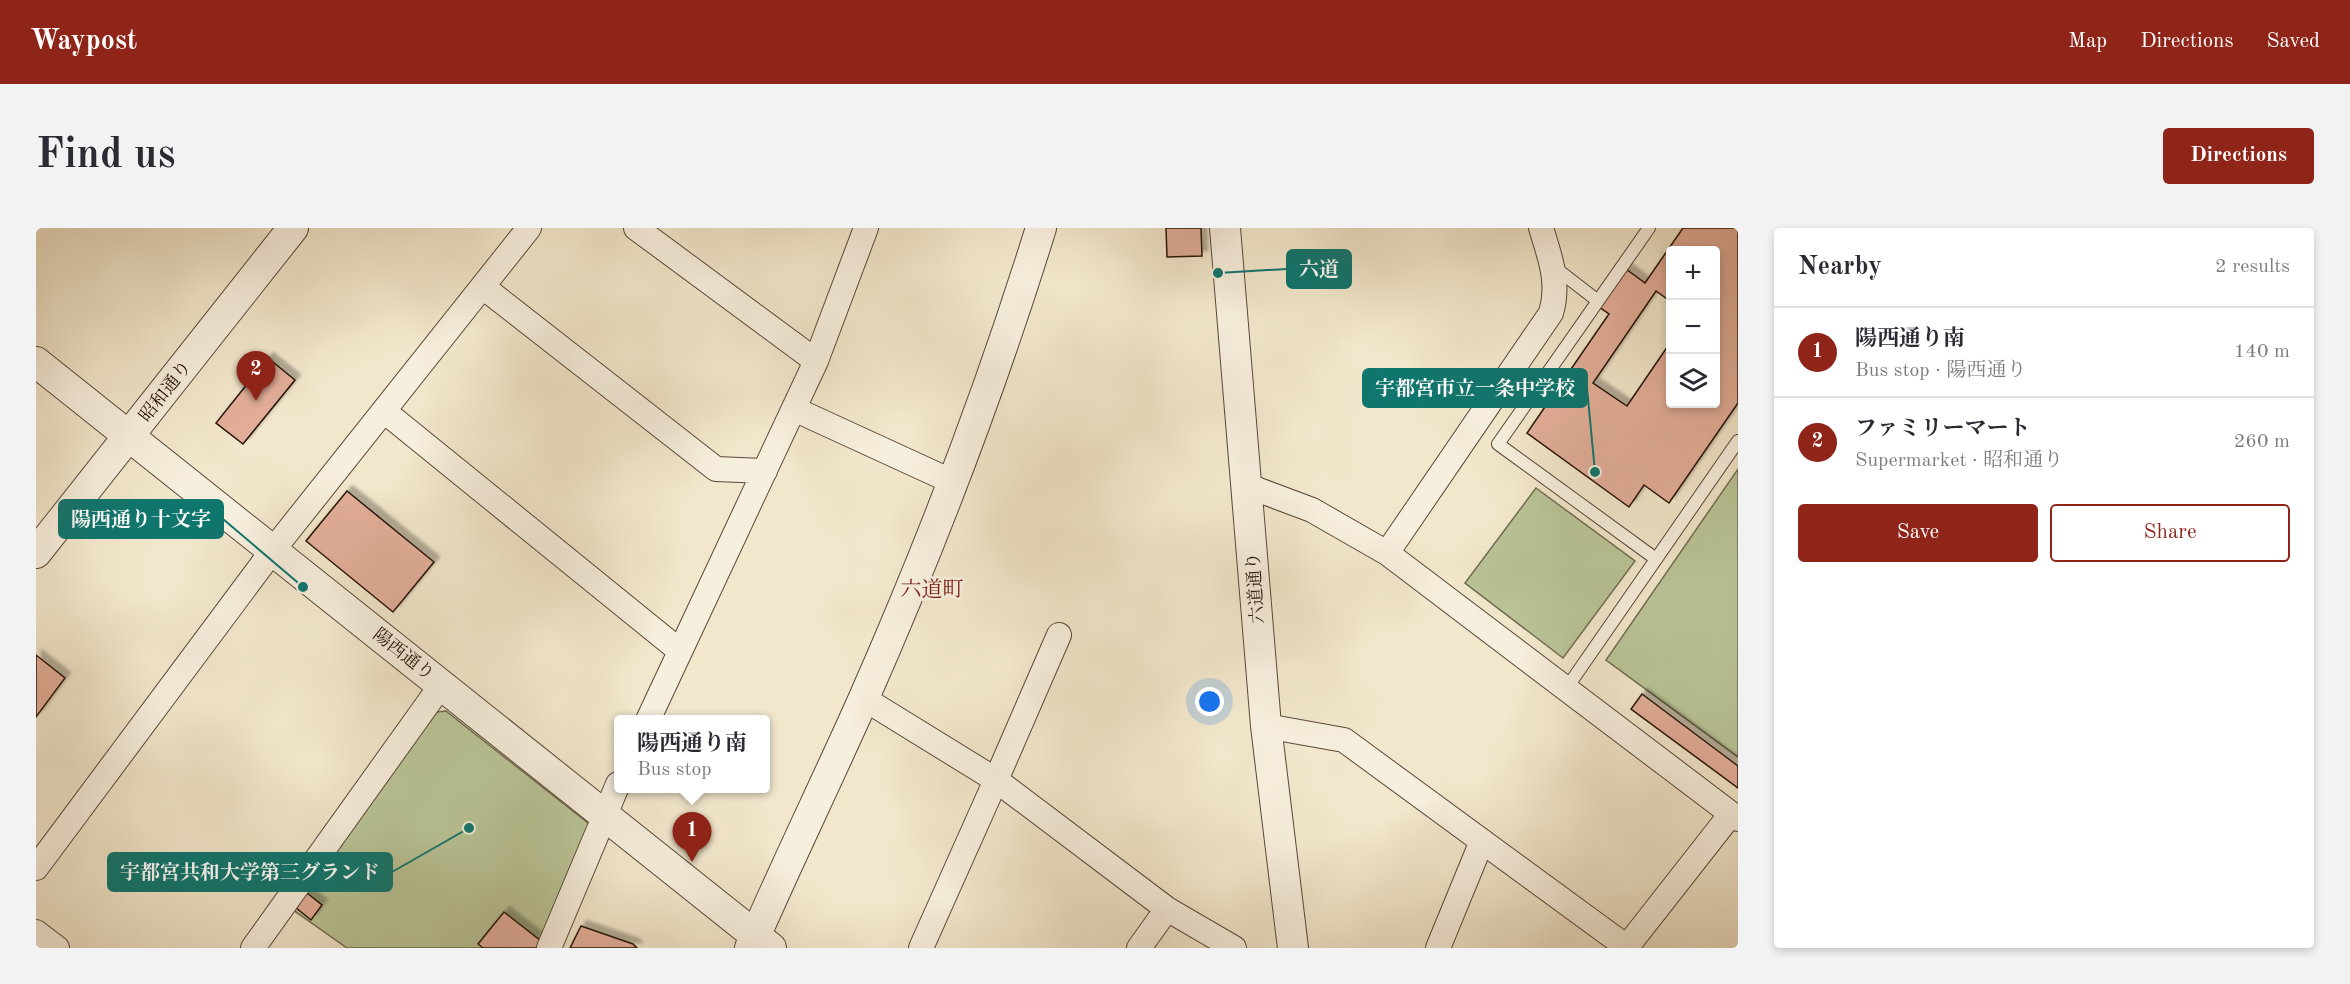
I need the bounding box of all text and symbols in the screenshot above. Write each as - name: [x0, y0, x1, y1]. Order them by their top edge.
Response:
- text: Waypost: [30, 28, 137, 56]
- text: Map: [2068, 31, 2107, 52]
- text: Directions: [2140, 31, 2234, 52]
- text: Saved: [2267, 31, 2320, 52]
- button: Directions: [2163, 128, 2314, 184]
- text: Find us: [36, 135, 175, 177]
- map controls: [1666, 246, 1720, 408]
- button: +: [1666, 246, 1720, 300]
- callout: 六道: [1287, 250, 1351, 288]
- text: Nearby: [1798, 254, 1882, 280]
- text: 2 results: [2215, 257, 2290, 277]
- text: 六道: [1299, 258, 1339, 281]
- button: −: [1666, 300, 1720, 354]
- text: 陽西通り南: [1855, 328, 1965, 350]
- text: 1: [1812, 342, 1823, 362]
- text: 140 m: [2234, 342, 2290, 362]
- pin: 2: [236, 352, 276, 401]
- button: layers: [1666, 354, 1720, 408]
- street label: 昭和通り: [135, 356, 195, 426]
- text: Bus stop · 陽西通り: [1855, 361, 2027, 381]
- callout: 宇都宮市立一条中学校: [1363, 369, 1587, 407]
- text: 宇都宮市立一条中学校: [1375, 377, 1575, 400]
- text: ファミリーマート: [1855, 418, 2031, 440]
- text: 2: [1812, 432, 1823, 452]
- text: 260 m: [2234, 432, 2290, 452]
- text: Supermarket · 昭和通り: [1855, 451, 2063, 471]
- callout: 陽西通り十文字: [59, 500, 223, 538]
- button: Save: [1798, 504, 2038, 562]
- button: Share: [2050, 504, 2290, 562]
- text: 陽西通り十文字: [71, 508, 211, 531]
- street label: 六道通り: [1243, 551, 1267, 625]
- district label: 六道町: [901, 578, 964, 601]
- street label: 陽西通り: [369, 625, 438, 684]
- your location: [1195, 687, 1224, 716]
- popup: [614, 715, 770, 793]
- text: 陽西通り南: [637, 733, 747, 755]
- text: Bus stop: [637, 760, 712, 780]
- pin: 1: [672, 812, 712, 862]
- callout: 宇都宮共和大学第三グランド: [108, 853, 392, 891]
- text: 宇都宮共和大学第三グランド: [120, 861, 380, 884]

